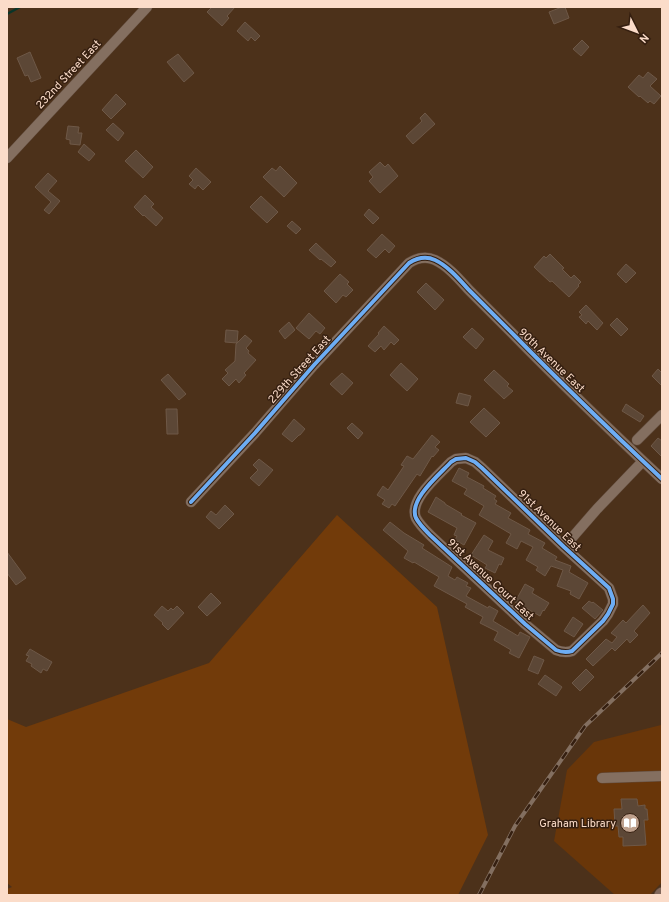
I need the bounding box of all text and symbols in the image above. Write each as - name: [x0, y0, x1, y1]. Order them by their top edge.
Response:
- north arrow: [617, 12, 657, 52]
- text: N: [636, 30, 652, 46]
- street label: 232nd Street East: [33, 37, 104, 112]
- street label: 90th Avenue East: [515, 326, 587, 396]
- street label: 229th Street East: [265, 333, 334, 407]
- street label: 91st Avenue East: [515, 487, 584, 554]
- street label: 91st Avenue Court East: [444, 536, 537, 624]
- library icon: Graham Library: [619, 812, 641, 834]
- place label: Graham Library: [539, 817, 616, 831]

